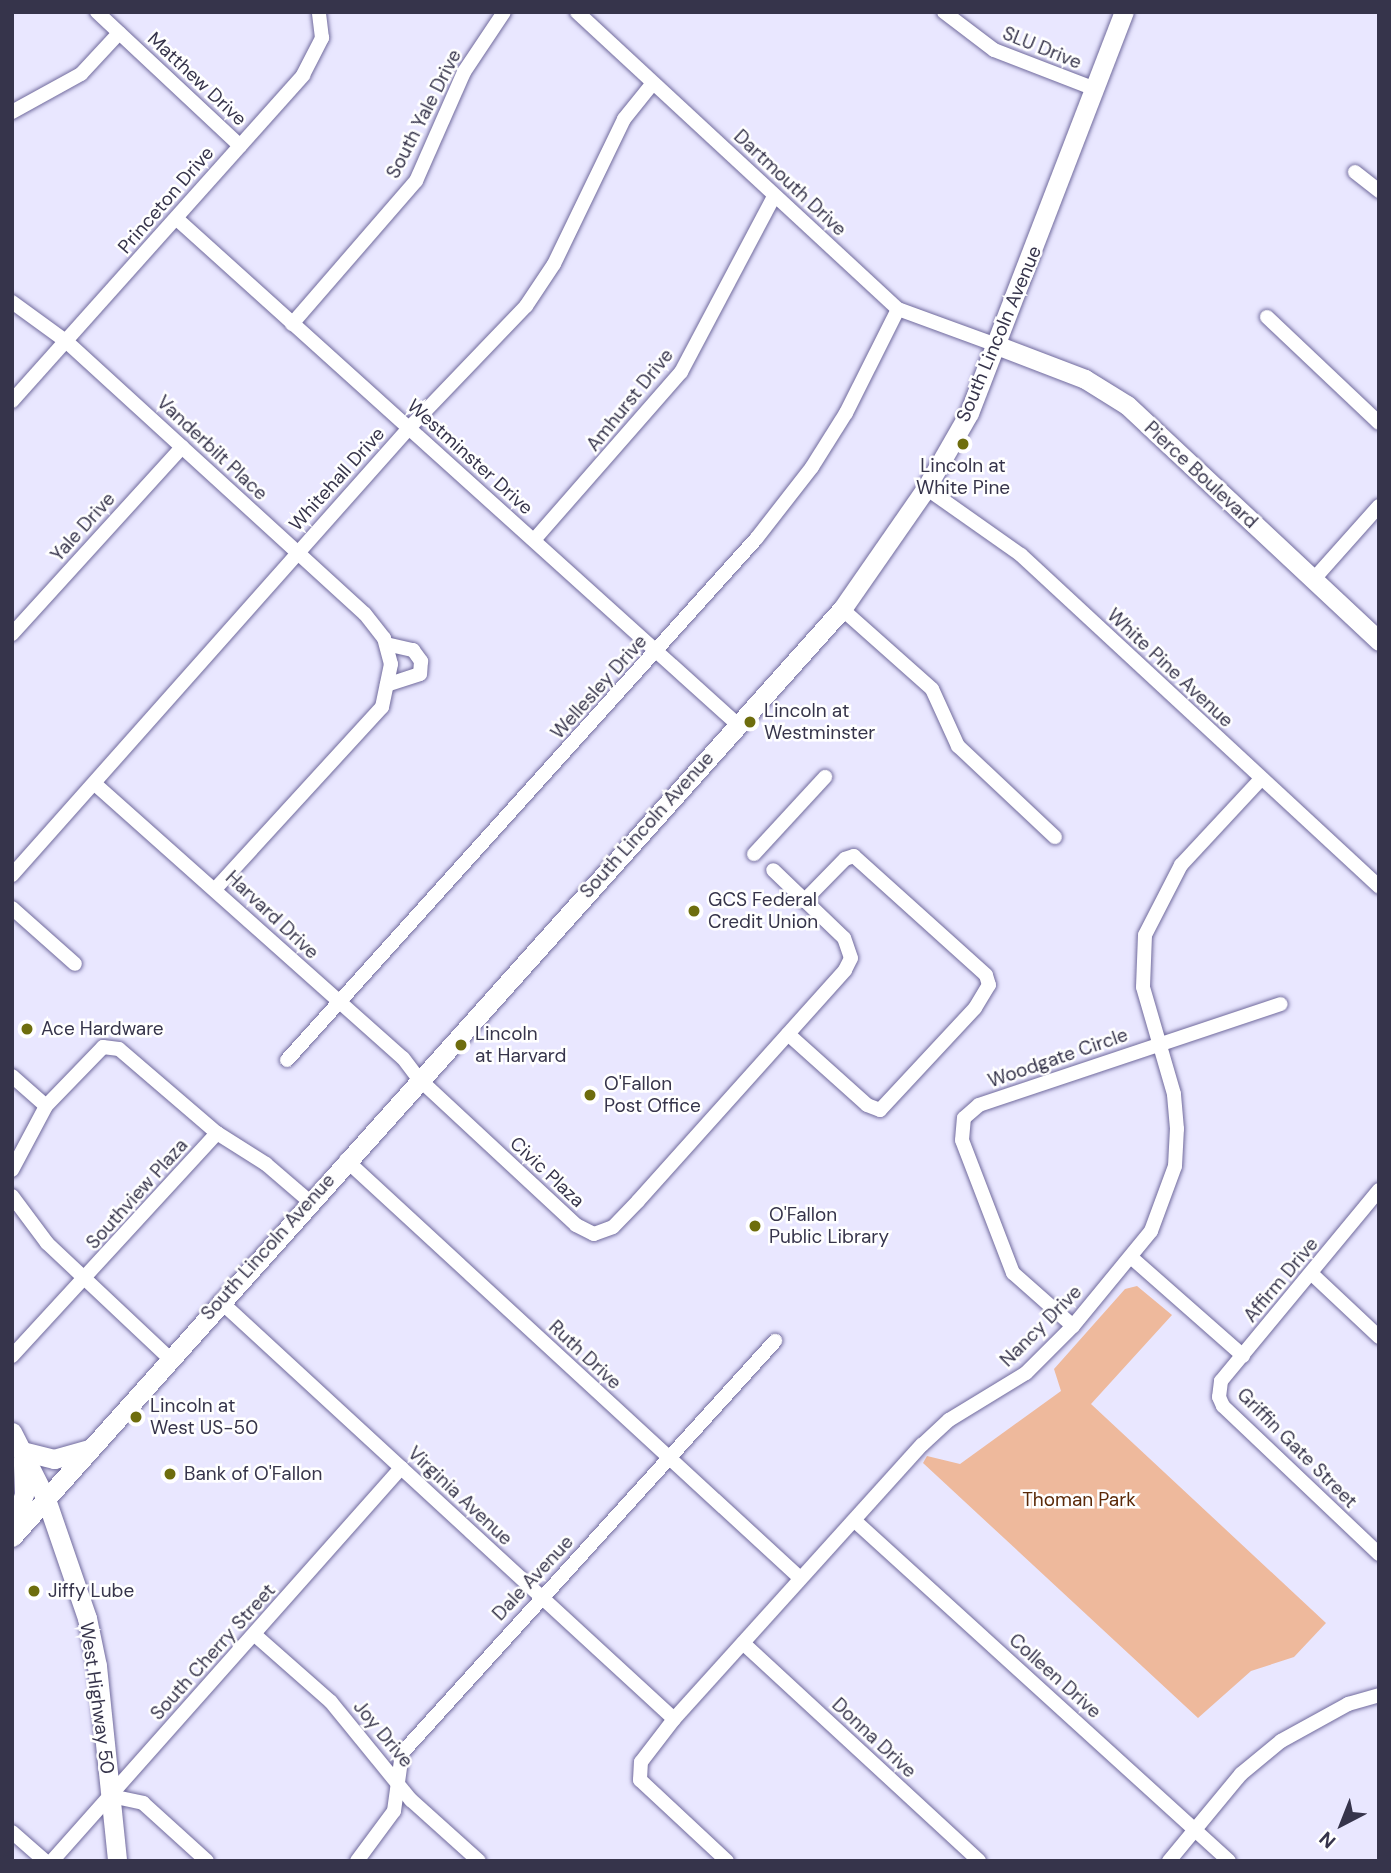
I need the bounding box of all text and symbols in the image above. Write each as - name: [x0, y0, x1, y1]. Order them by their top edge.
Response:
- street label: SLU Drive: [999, 22, 1085, 74]
- street label: Matthew Drive: [143, 27, 251, 131]
- street label: South Yale Drive: [382, 46, 466, 182]
- street label: Dartmouth Drive: [729, 125, 851, 241]
- street label: Princeton Drive: [113, 142, 219, 258]
- street label: South Lincoln Avenue: [952, 243, 1046, 425]
- street label: Amhurst Drive: [582, 344, 678, 456]
- street label: Vanderbilt Place: [152, 391, 272, 505]
- street label: Westminster Drive: [402, 395, 538, 519]
- street label: Pierce Boulevard: [1140, 417, 1262, 533]
- street label: Whitehall Drive: [284, 422, 390, 536]
- marker: Lincoln at White Pine: [955, 436, 971, 452]
- place label: Lincoln at White Pine: [916, 455, 1010, 499]
- street label: Yale Drive: [46, 488, 120, 566]
- street label: White Pine Avenue: [1102, 604, 1238, 732]
- street label: Wellesley Drive: [546, 630, 652, 744]
- place label: Lincoln at Westminster: [764, 700, 875, 744]
- marker: Lincoln at Westminster: [742, 714, 758, 730]
- street label: South Lincoln Avenue: [575, 747, 719, 903]
- street label: Harvard Drive: [221, 866, 323, 964]
- place label: GCS Federal Credit Union: [708, 889, 818, 933]
- marker: GCS Federal Credit Union: [686, 903, 702, 919]
- place label: Ace Hardware: [41, 1018, 164, 1040]
- marker: Ace Hardware: [19, 1021, 35, 1037]
- place label: Lincoln at Harvard: [475, 1023, 566, 1067]
- street label: Woodgate Circle: [985, 1023, 1131, 1093]
- marker: Lincoln at Harvard: [453, 1037, 469, 1053]
- place label: O'Fallon Post Office: [604, 1073, 701, 1117]
- marker: O'Fallon Post Office: [582, 1087, 598, 1103]
- street label: Civic Plaza: [505, 1132, 589, 1212]
- street label: Southview Plaza: [82, 1134, 192, 1254]
- street label: South Lincoln Avenue: [196, 1169, 340, 1325]
- place label: O'Fallon Public Library: [769, 1204, 889, 1248]
- marker: O'Fallon Public Library: [747, 1218, 763, 1234]
- street label: Affirm Drive: [1239, 1233, 1323, 1327]
- street label: Nancy Drive: [996, 1281, 1086, 1371]
- street label: Ruth Drive: [544, 1316, 626, 1394]
- street label: Griffin Gate Street: [1232, 1383, 1362, 1513]
- place label: Lincoln at West US-50: [150, 1395, 258, 1439]
- marker: Lincoln at West US-50: [128, 1409, 144, 1425]
- street label: Virginia Avenue: [403, 1442, 517, 1550]
- place label: Bank of O'Fallon: [184, 1463, 322, 1485]
- marker: Bank of O'Fallon: [162, 1466, 178, 1482]
- park label: Thoman Park: [1022, 1489, 1136, 1511]
- street label: Dale Avenue: [488, 1531, 578, 1625]
- street label: South Cherry Street: [146, 1579, 280, 1725]
- place label: Jiffy Lube: [48, 1580, 134, 1602]
- marker: Jiffy Lube: [26, 1583, 42, 1599]
- street label: West Highway 50: [75, 1621, 119, 1775]
- street label: Colleen Drive: [1004, 1629, 1106, 1723]
- street label: Donna Drive: [827, 1693, 921, 1783]
- street label: Joy Drive: [348, 1696, 418, 1772]
- north arrow: [1307, 1789, 1377, 1859]
- text: N: [1314, 1826, 1341, 1854]

